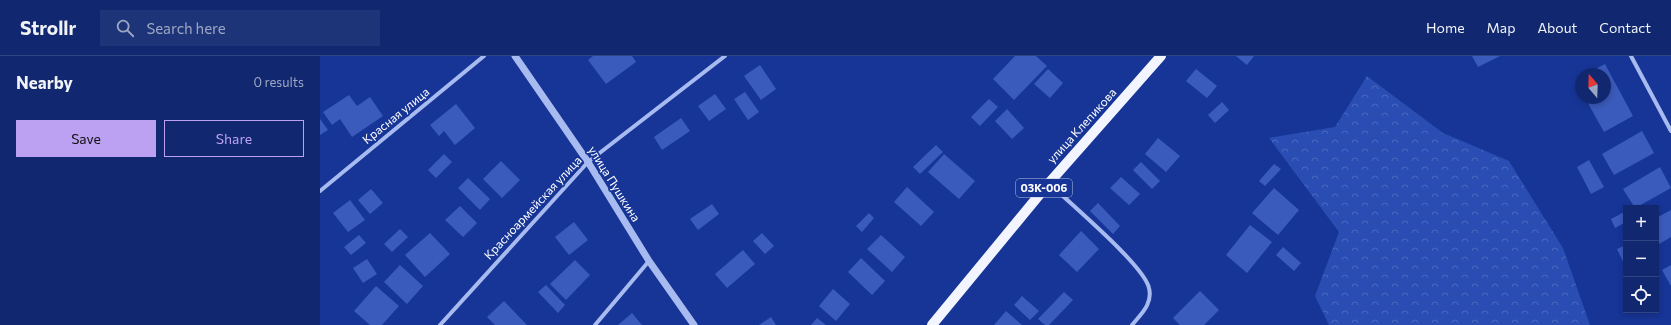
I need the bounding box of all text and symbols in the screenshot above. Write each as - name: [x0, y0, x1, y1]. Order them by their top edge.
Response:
- search box: [100, 10, 380, 46]
- text: Strollr: [20, 16, 76, 39]
- icon: search: [114, 17, 136, 39]
- text: Search here: [146, 19, 226, 37]
- text: Home: [1426, 19, 1465, 36]
- text: Map: [1487, 19, 1515, 36]
- text: About: [1537, 19, 1577, 36]
- text: Contact: [1599, 19, 1651, 36]
- north arrow: [1575, 68, 1611, 104]
- text: Nearby: [16, 72, 73, 93]
- text: 0 results: [253, 74, 304, 90]
- street label: Красная улица: [359, 84, 432, 146]
- street label: улица Клепикова: [1044, 85, 1119, 166]
- button: Save: [16, 120, 156, 157]
- button: Share: [164, 120, 304, 157]
- street label: улица Пушкина: [586, 143, 644, 224]
- street label: Красноармейская улица: [481, 153, 584, 262]
- road number: 03К-006: [1016, 179, 1072, 197]
- map controls: [1623, 205, 1659, 313]
- button: +: [1623, 205, 1659, 241]
- button: −: [1623, 241, 1659, 277]
- button: locate: [1623, 277, 1659, 313]

